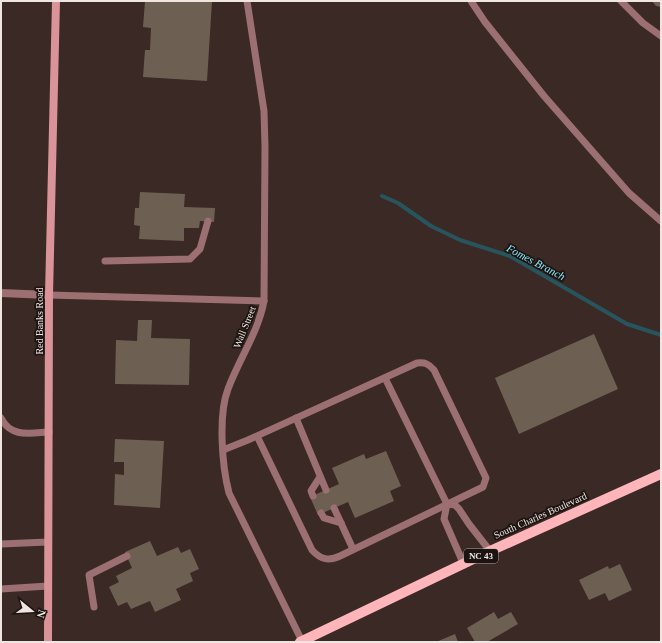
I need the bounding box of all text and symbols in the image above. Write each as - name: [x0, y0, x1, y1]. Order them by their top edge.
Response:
- water label: Fomes Branch: [504, 241, 568, 283]
- street label: Red Banks Road: [34, 287, 45, 355]
- street label: Wall Street: [231, 304, 258, 350]
- street label: South Charles Boulevard: [492, 490, 588, 541]
- road number: NC 43: [464, 549, 498, 563]
- north arrow: [12, 591, 52, 631]
- text: N: [35, 608, 48, 620]

